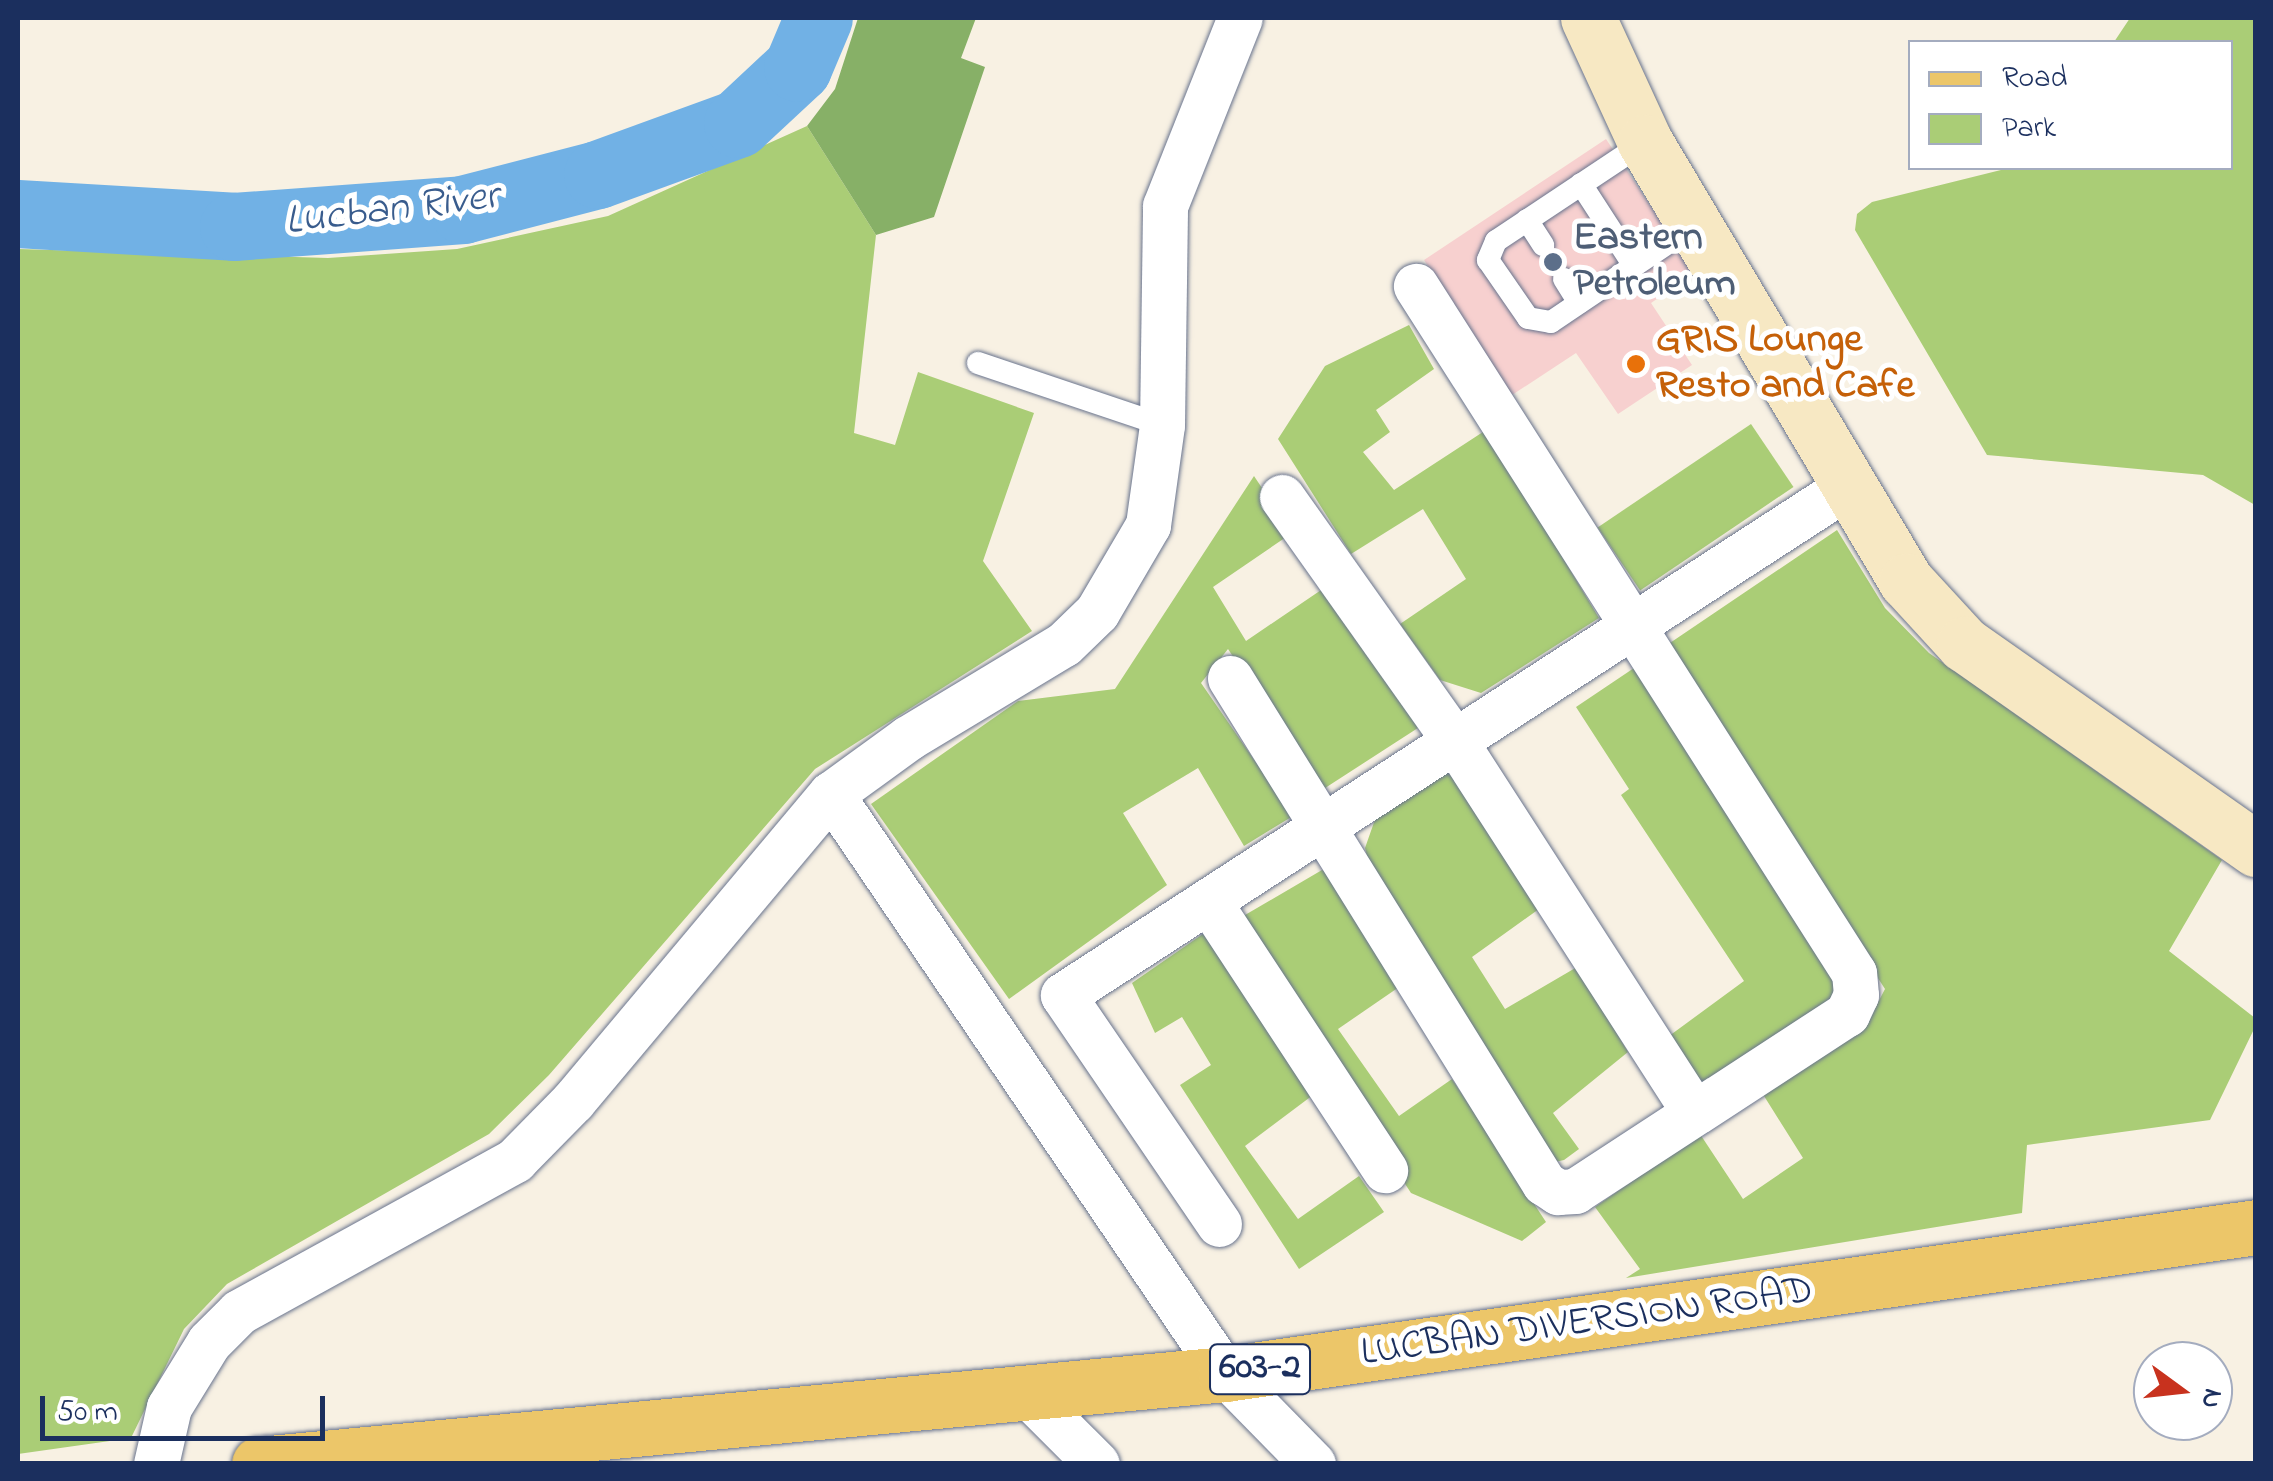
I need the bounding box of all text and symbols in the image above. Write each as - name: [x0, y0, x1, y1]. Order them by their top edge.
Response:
- legend: [1908, 40, 2233, 170]
- text: Road: [2002, 57, 2067, 101]
- text: Park: [2002, 107, 2056, 151]
- water label: Lucban River: [283, 172, 501, 248]
- place label: Eastern Petroleum: [1573, 215, 1736, 309]
- marker: Eastern Petroleum: [1542, 251, 1564, 273]
- place label: GRIS Lounge Resto and Cafe: [1656, 317, 1914, 411]
- marker: GRIS Lounge Resto and Cafe: [1625, 353, 1647, 375]
- street label: LUCBAN DIVERSION ROAD: [1358, 1268, 1816, 1378]
- road number: 603-2: [1208, 1336, 1312, 1402]
- north arrow: [2133, 1341, 2233, 1441]
- scale bar: [45, 1376, 330, 1438]
- text: N: [2188, 1384, 2233, 1413]
- text: 50 m: [57, 1391, 118, 1435]

